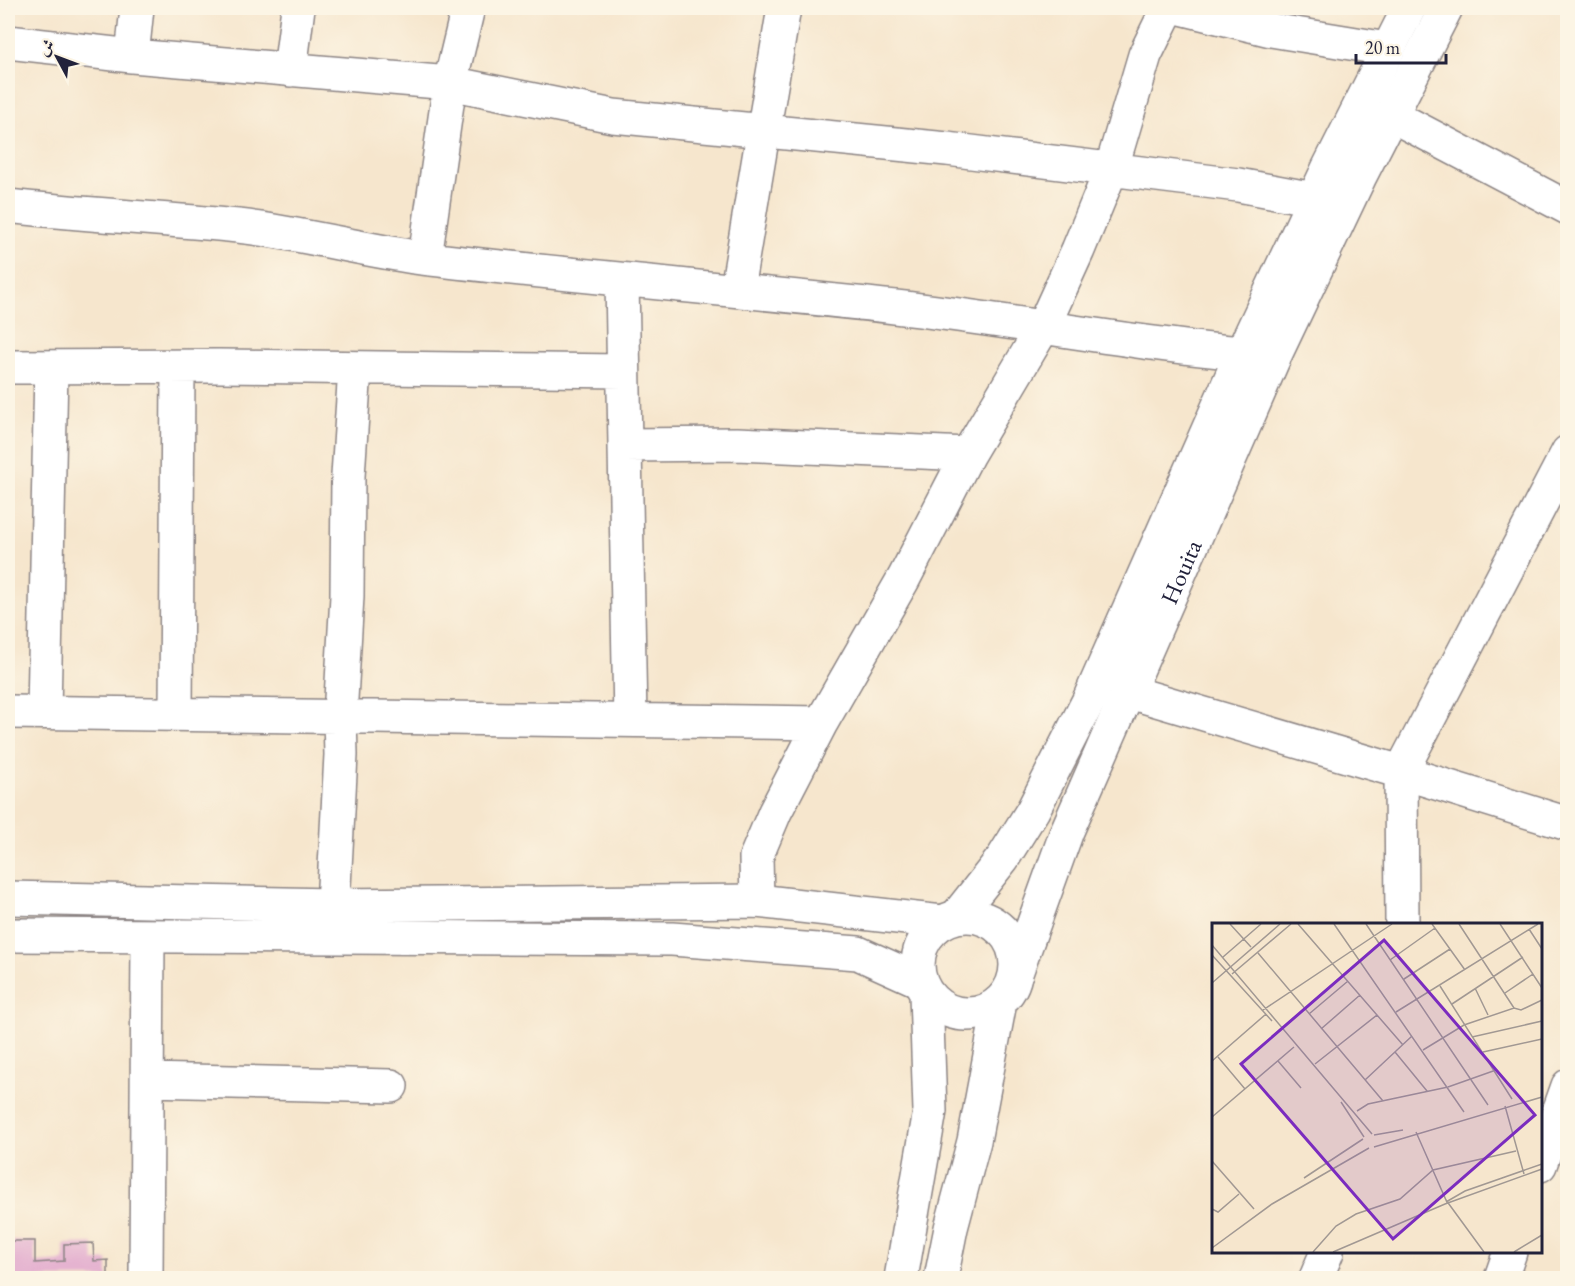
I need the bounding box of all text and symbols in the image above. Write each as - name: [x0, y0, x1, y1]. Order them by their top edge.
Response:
- north arrow: [27, 27, 87, 87]
- scale bar: [1356, 27, 1446, 65]
- text: ش: [33, 35, 59, 60]
- text: 20 m: [1365, 36, 1400, 59]
- street label: Houita: [1153, 534, 1208, 609]
- inset map: [1212, 923, 1542, 1253]

